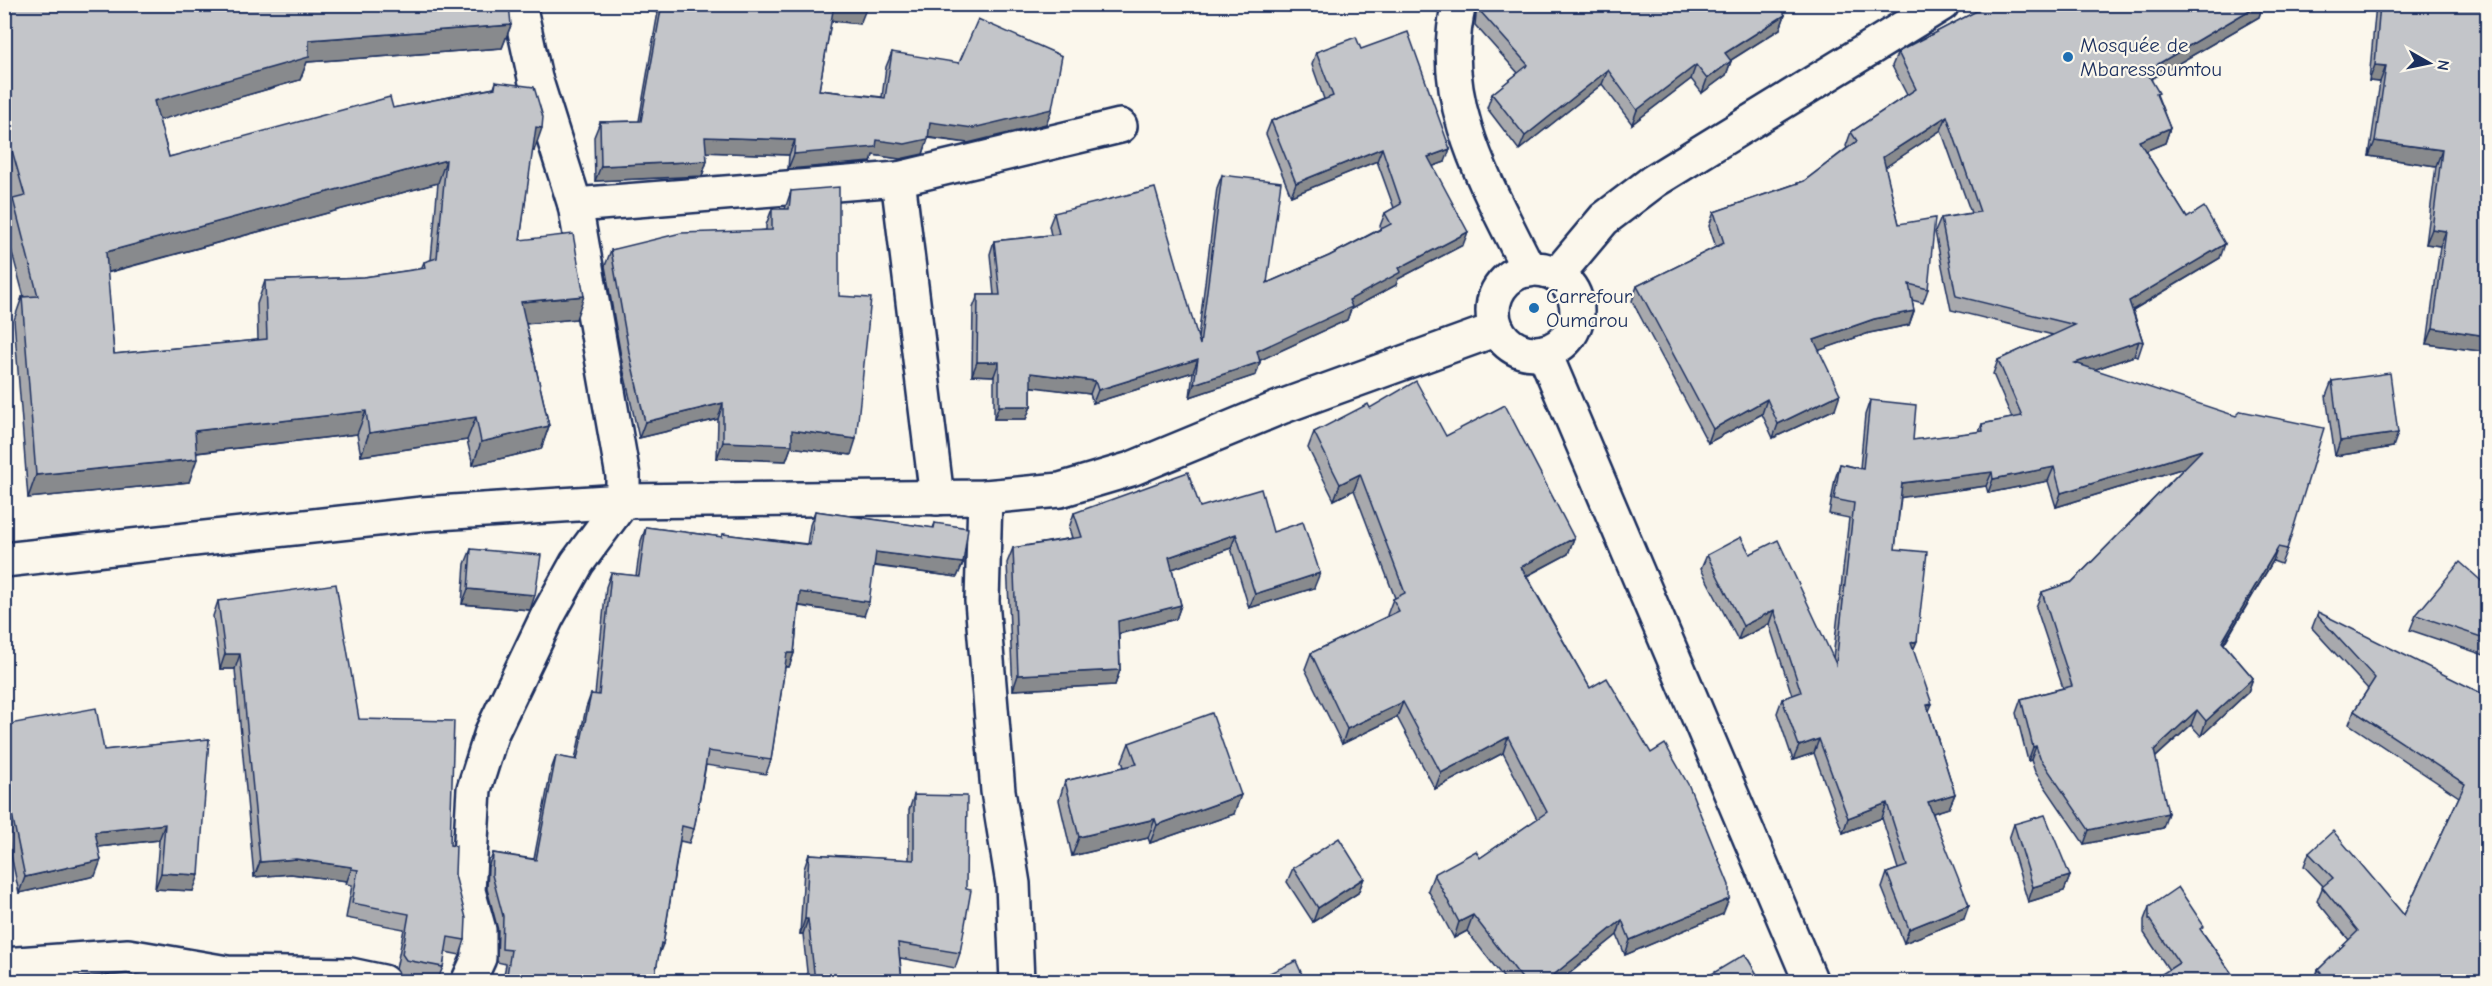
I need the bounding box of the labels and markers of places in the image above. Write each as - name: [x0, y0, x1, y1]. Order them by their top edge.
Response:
- place label: Mosquée de Mbaressoumtou: [2080, 33, 2222, 81]
- marker: Mosquée de Mbaressoumtou: [2061, 50, 2075, 64]
- place label: Carrefour Oumarou: [1546, 284, 1633, 332]
- marker: Carrefour Oumarou: [1527, 301, 1541, 315]

